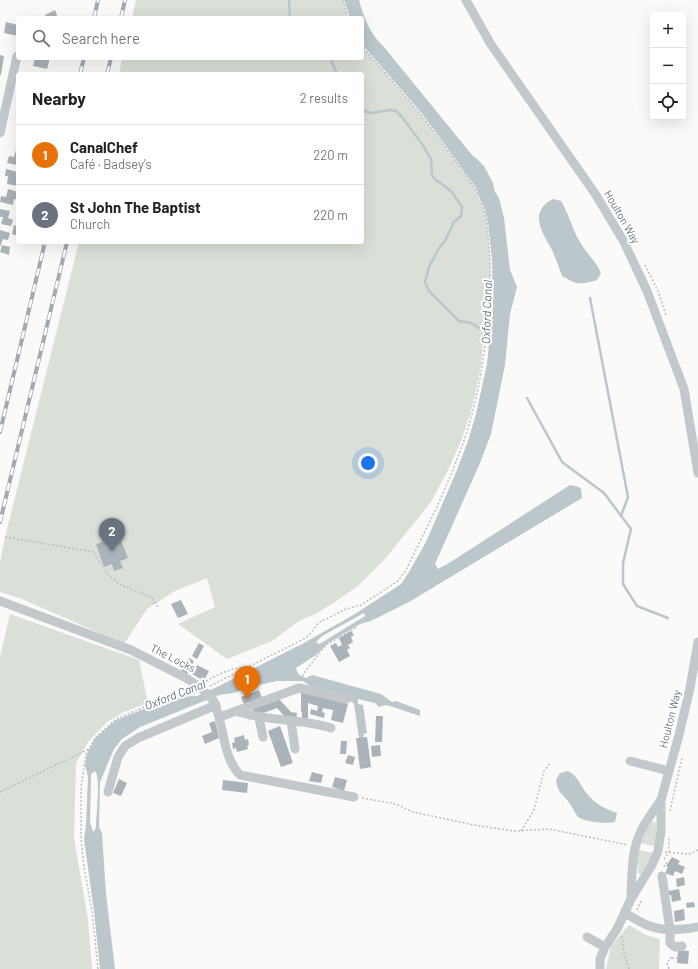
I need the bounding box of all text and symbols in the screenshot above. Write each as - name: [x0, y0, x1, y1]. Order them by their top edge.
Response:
- map controls: [650, 12, 686, 120]
- button: +: [650, 12, 686, 48]
- search box: [16, 16, 364, 60]
- icon: search: [30, 27, 52, 49]
- text: Search here: [62, 29, 140, 47]
- button: −: [650, 48, 686, 84]
- button: locate: [650, 84, 686, 120]
- text: Nearby: [32, 88, 86, 108]
- text: 2 results: [300, 90, 348, 106]
- text: CanalChef: [70, 138, 138, 156]
- text: 1: [43, 147, 47, 163]
- text: 220 m: [313, 147, 348, 163]
- text: Café · Badsey's: [70, 156, 152, 172]
- street label: Houlton Way: [602, 188, 643, 246]
- text: St John The Baptist: [70, 198, 201, 216]
- text: 2: [41, 207, 49, 223]
- text: 220 m: [313, 207, 348, 223]
- text: Church: [70, 216, 110, 232]
- water label: Oxford Canal: [478, 279, 494, 344]
- your location: [358, 453, 378, 473]
- pin: 2: [99, 518, 125, 551]
- street label: The Locks: [148, 641, 198, 674]
- pin: 1: [234, 666, 260, 699]
- water label: Oxford Canal: [142, 676, 207, 712]
- street label: Houlton Way: [656, 689, 683, 749]

